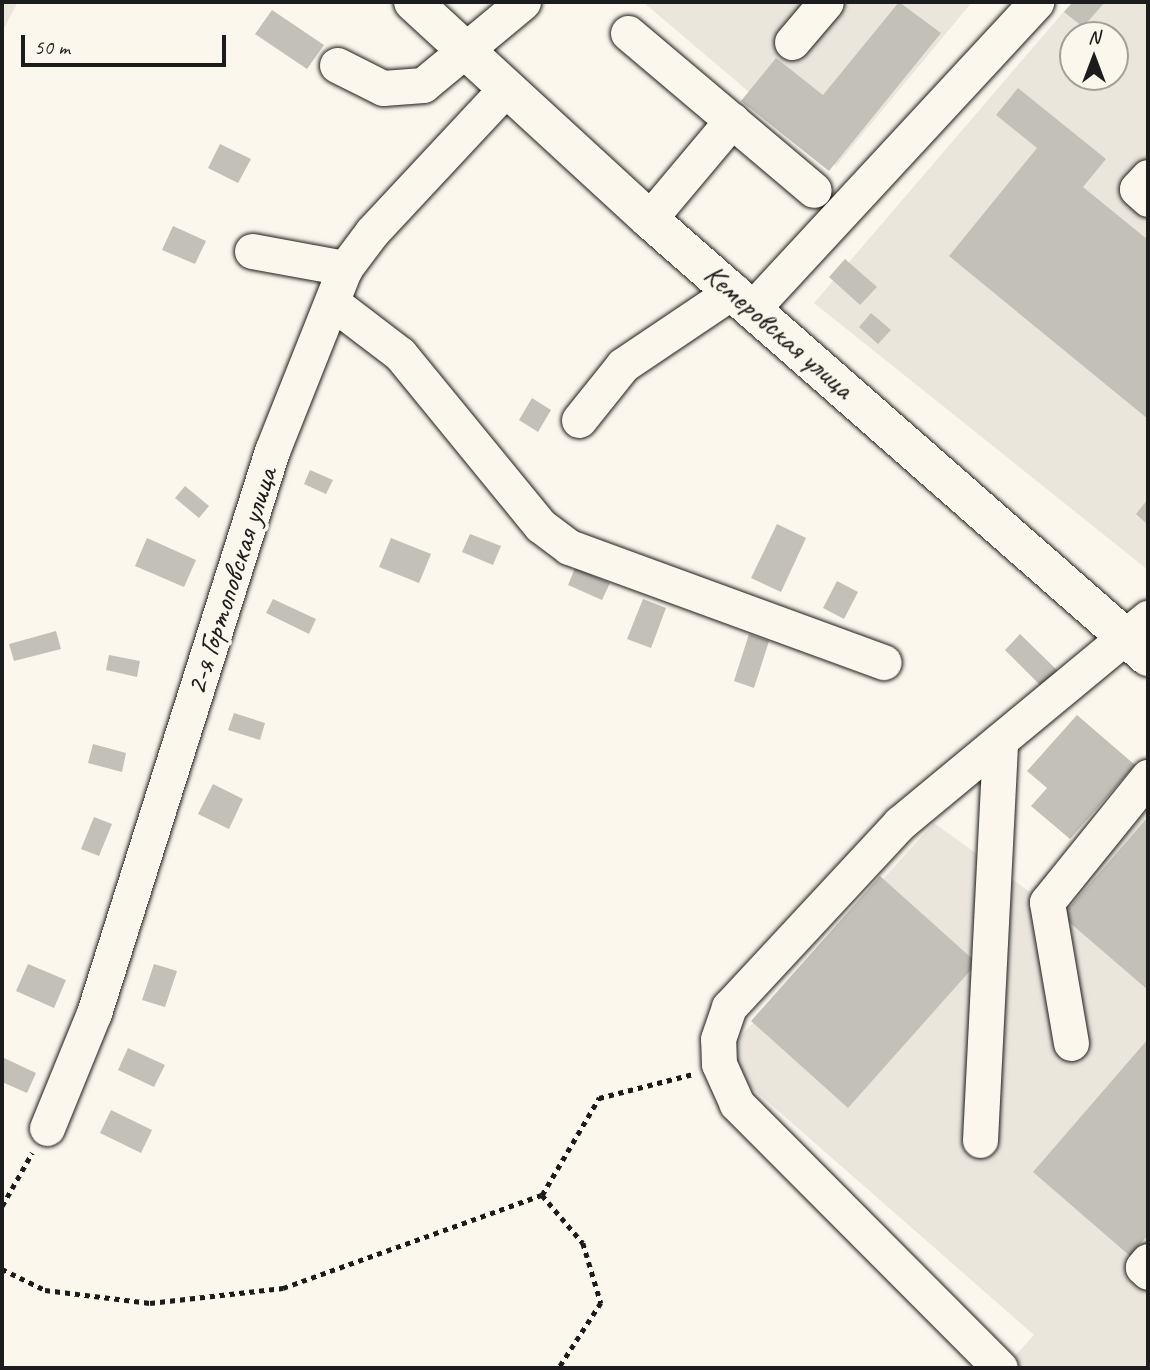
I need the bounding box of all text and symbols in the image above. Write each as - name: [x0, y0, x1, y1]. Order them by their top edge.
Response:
- scale bar: [24, 21, 229, 65]
- north arrow: [1059, 21, 1129, 91]
- text: N: [1088, 25, 1100, 49]
- text: 50 m: [34, 34, 70, 60]
- street label: Кемеровская улица: [696, 255, 862, 407]
- street label: 2-я Гортоповская улица: [177, 463, 285, 699]

